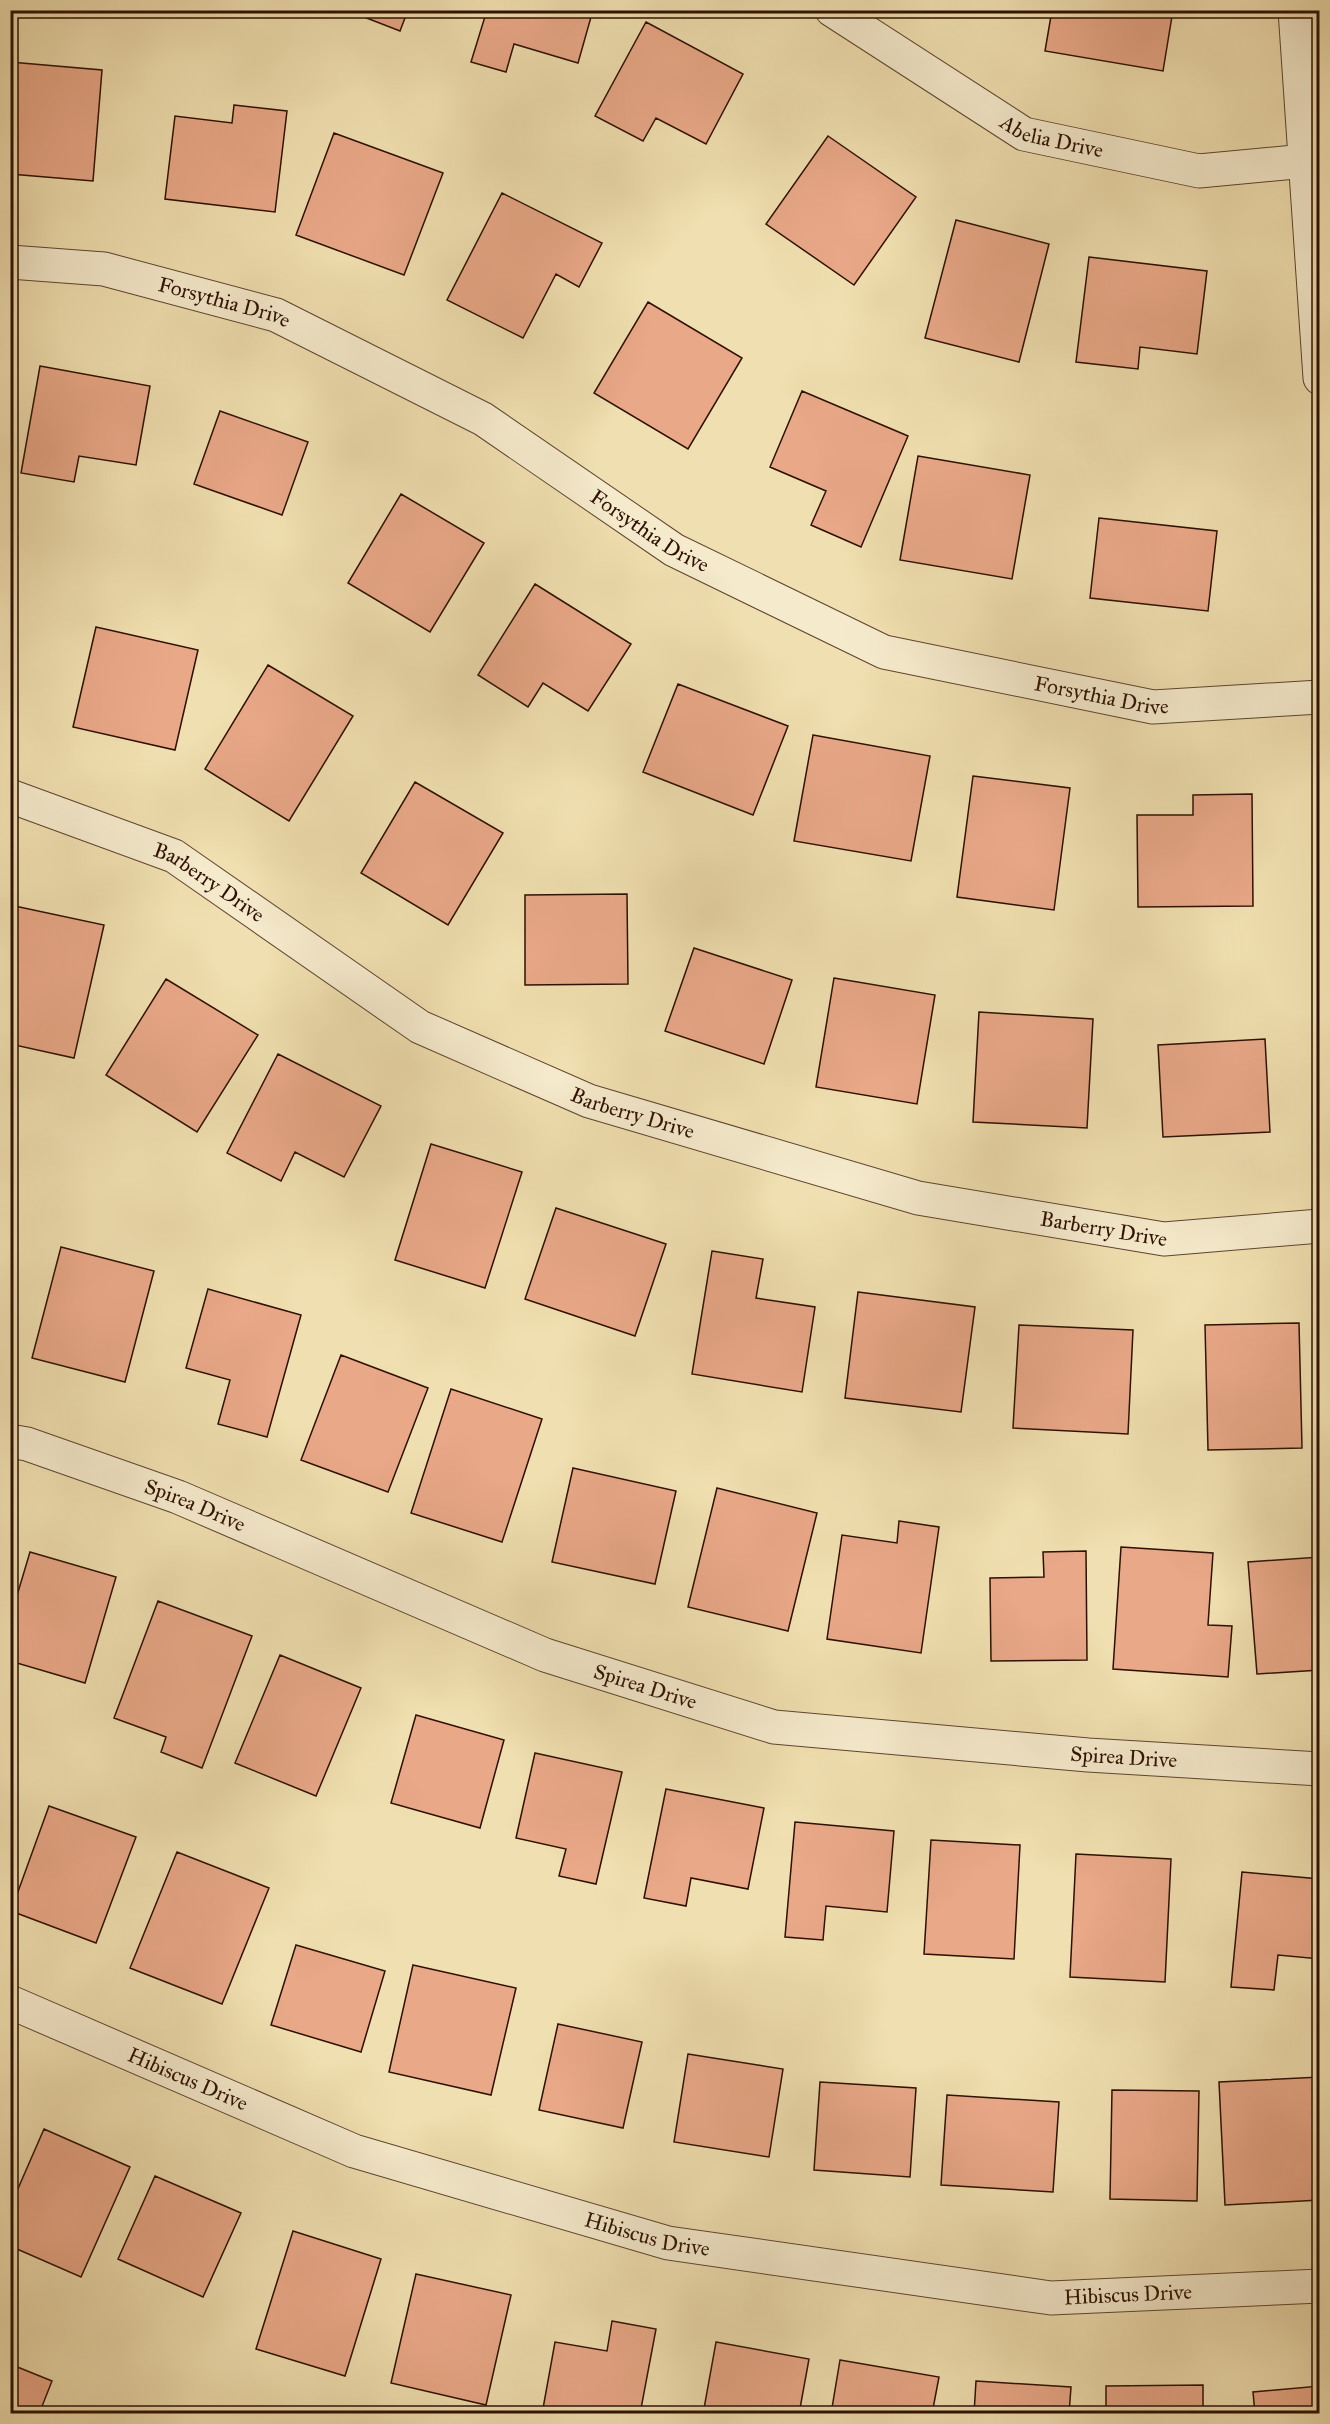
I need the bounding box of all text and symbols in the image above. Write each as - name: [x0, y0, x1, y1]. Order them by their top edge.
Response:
- street label: Abelia Drive: [994, 109, 1106, 163]
- street label: Forsythia Drive: [155, 271, 295, 333]
- street label: Forsythia Drive: [585, 483, 714, 578]
- street label: Forsythia Drive: [1032, 670, 1170, 720]
- street label: Barberry Drive: [150, 837, 270, 928]
- street label: Barberry Drive: [567, 1082, 698, 1144]
- street label: Barberry Drive: [1038, 1206, 1169, 1252]
- street label: Spirea Drive: [141, 1473, 250, 1538]
- street label: Spirea Drive: [590, 1658, 700, 1715]
- street label: Spirea Drive: [1069, 1740, 1178, 1773]
- street label: Hibiscus Drive: [124, 2042, 252, 2117]
- street label: Hibiscus Drive: [582, 2206, 712, 2262]
- street label: Hibiscus Drive: [1063, 2279, 1193, 2310]

